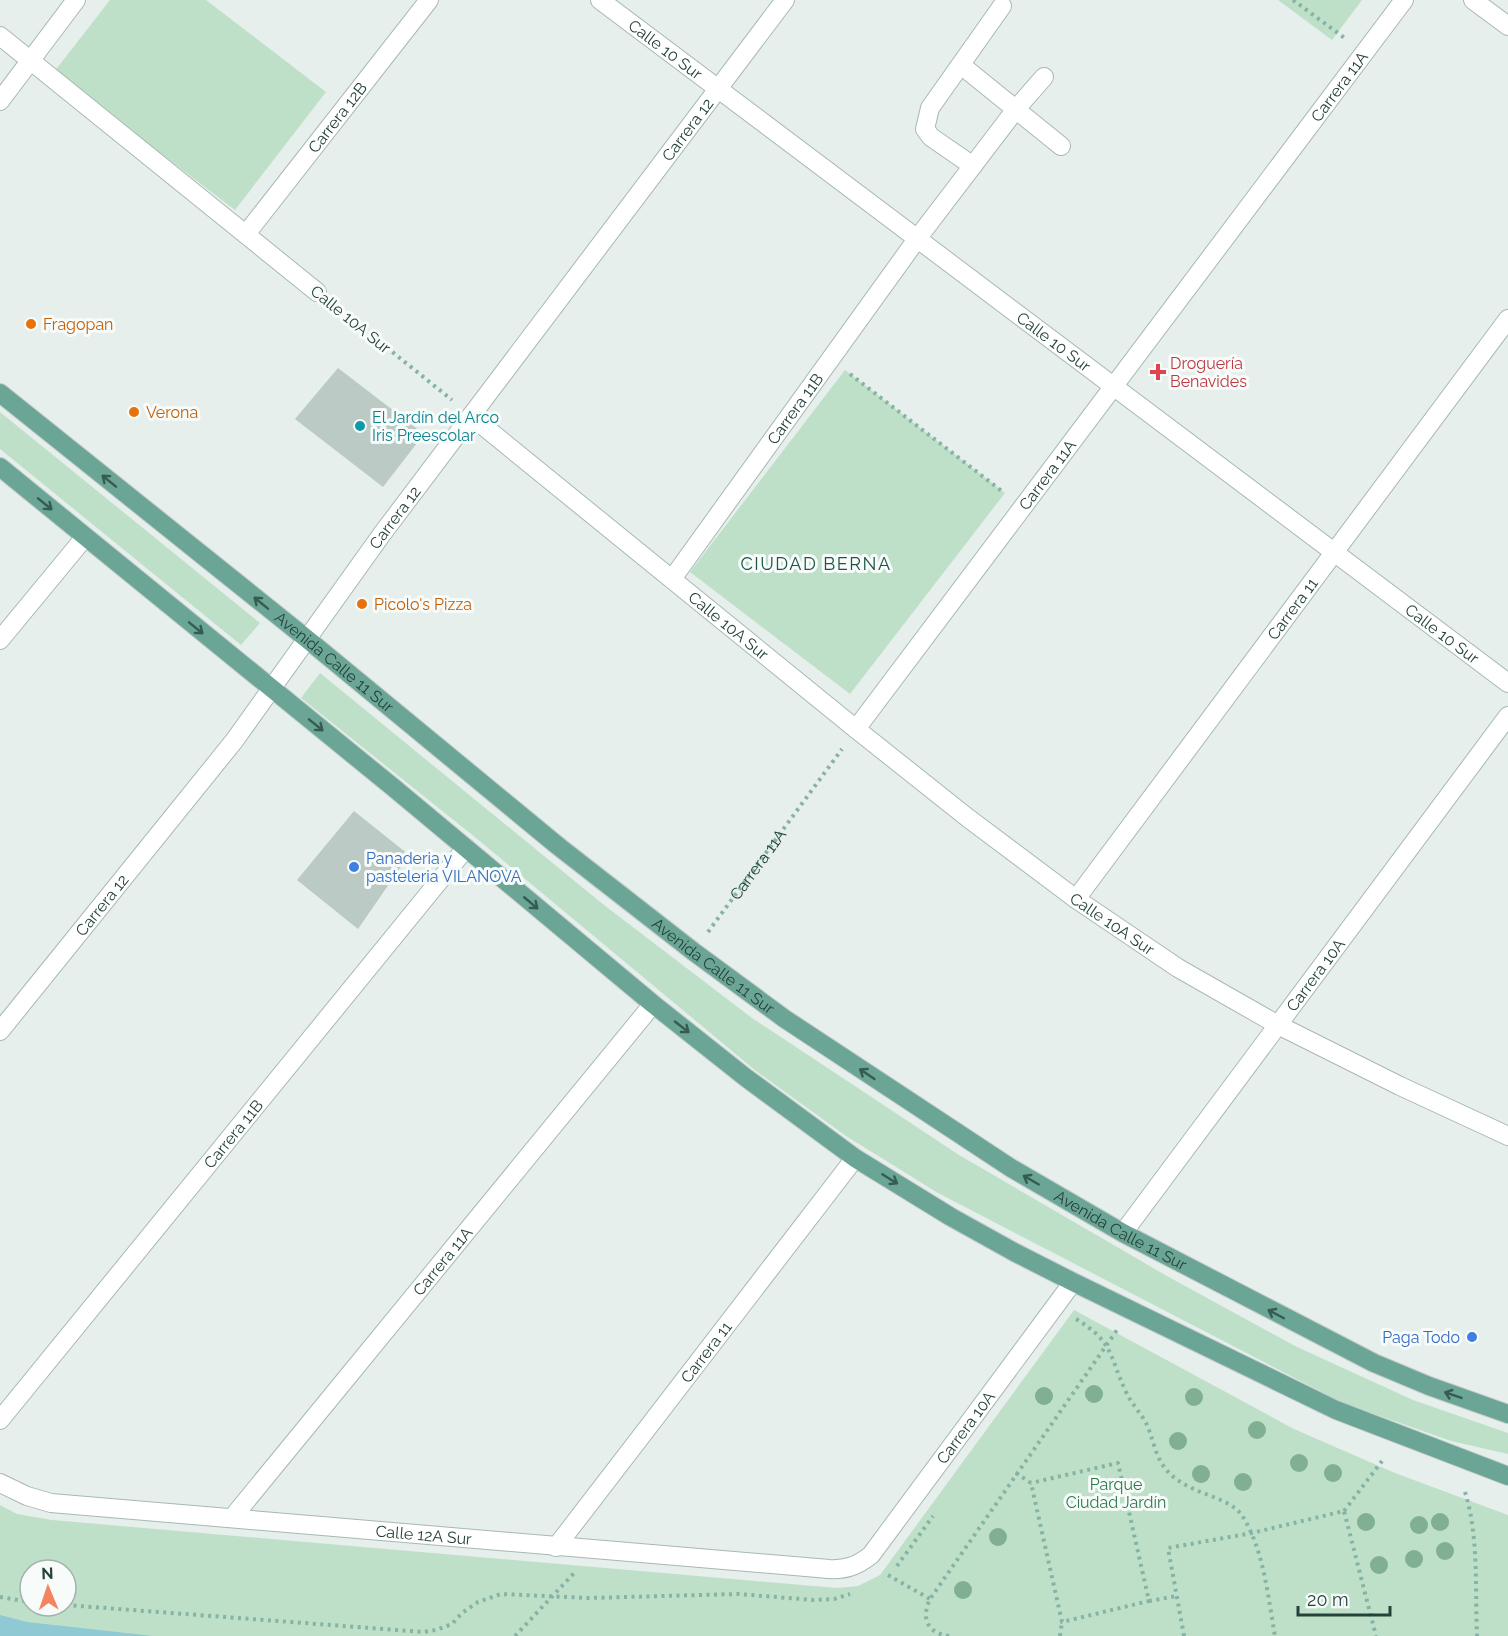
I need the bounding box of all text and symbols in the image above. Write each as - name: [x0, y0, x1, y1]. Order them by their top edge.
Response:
- street label: Calle 10 Sur: [625, 16, 706, 84]
- street label: Carrera 11A: [1307, 48, 1372, 126]
- street label: Carrera 12B: [304, 79, 371, 157]
- street label: Carrera 12: [658, 95, 718, 165]
- street label: Calle 10A Sur: [307, 281, 395, 358]
- street label: Calle 10 Sur: [1013, 308, 1095, 376]
- place label: Fragopan: [43, 315, 113, 334]
- marker: Fragopan: [24, 317, 38, 331]
- place label: Droguería Benavides: [1170, 354, 1247, 391]
- marker: Droguería Benavides: [1151, 365, 1165, 379]
- street label: Carrera 11B: [763, 370, 827, 448]
- place label: Verona: [146, 403, 198, 422]
- marker: Verona: [127, 405, 141, 419]
- place label: El Jardín del Arco Iris Preescolar: [372, 408, 499, 445]
- marker: El Jardín del Arco Iris Preescolar: [353, 419, 367, 433]
- street label: Carrera 11A: [1015, 436, 1080, 514]
- one-way arrow: [101, 474, 117, 487]
- street label: Carrera 12: [365, 482, 425, 553]
- one-way arrow: [37, 498, 53, 511]
- district label: CIUDAD BERNA: [740, 553, 892, 574]
- street label: Carrera 11: [1263, 574, 1322, 644]
- street label: Calle 10A Sur: [684, 588, 772, 664]
- place label: Picolo's Pizza: [374, 595, 472, 614]
- one-way arrow: [254, 596, 270, 609]
- marker: Picolo's Pizza: [355, 597, 369, 611]
- street label: Calle 10 Sur: [1401, 600, 1483, 668]
- street label: Avenida Calle 11 Sur: [271, 608, 398, 717]
- one-way arrow: [188, 621, 203, 635]
- one-way arrow: [308, 719, 324, 732]
- street label: Carrera 11A: [726, 825, 790, 904]
- place label: Panaderia y pasteleria VILANOVA: [366, 849, 522, 886]
- marker: Panaderia y pasteleria VILANOVA: [347, 860, 361, 874]
- street label: Carrera 12: [72, 871, 133, 940]
- street label: Calle 10A Sur: [1066, 889, 1158, 959]
- one-way arrow: [523, 896, 539, 909]
- street label: Avenida Calle 11 Sur: [648, 914, 778, 1018]
- street label: Carrera 10A: [1283, 935, 1349, 1015]
- one-way arrow: [674, 1020, 690, 1033]
- one-way arrow: [859, 1068, 876, 1080]
- street label: Carrera 11B: [200, 1096, 267, 1172]
- one-way arrow: [1023, 1173, 1040, 1185]
- one-way arrow: [881, 1174, 898, 1186]
- street label: Avenida Calle 11 Sur: [1051, 1186, 1190, 1275]
- street label: Carrera 11A: [409, 1223, 477, 1300]
- one-way arrow: [1267, 1308, 1285, 1319]
- street label: Carrera 11: [677, 1318, 736, 1387]
- place label: Paga Todo: [1382, 1328, 1460, 1347]
- marker: Paga Todo: [1465, 1330, 1479, 1344]
- street label: Carrera 10A: [933, 1387, 999, 1468]
- one-way arrow: [1444, 1388, 1463, 1399]
- park label: Parque Ciudad Jardín: [1066, 1475, 1166, 1512]
- street label: Calle 12A Sur: [375, 1522, 473, 1549]
- north arrow: [18, 1558, 78, 1618]
- text: N: [41, 1564, 54, 1583]
- scale bar: [1298, 1579, 1390, 1617]
- text: 20 m: [1307, 1589, 1349, 1610]

